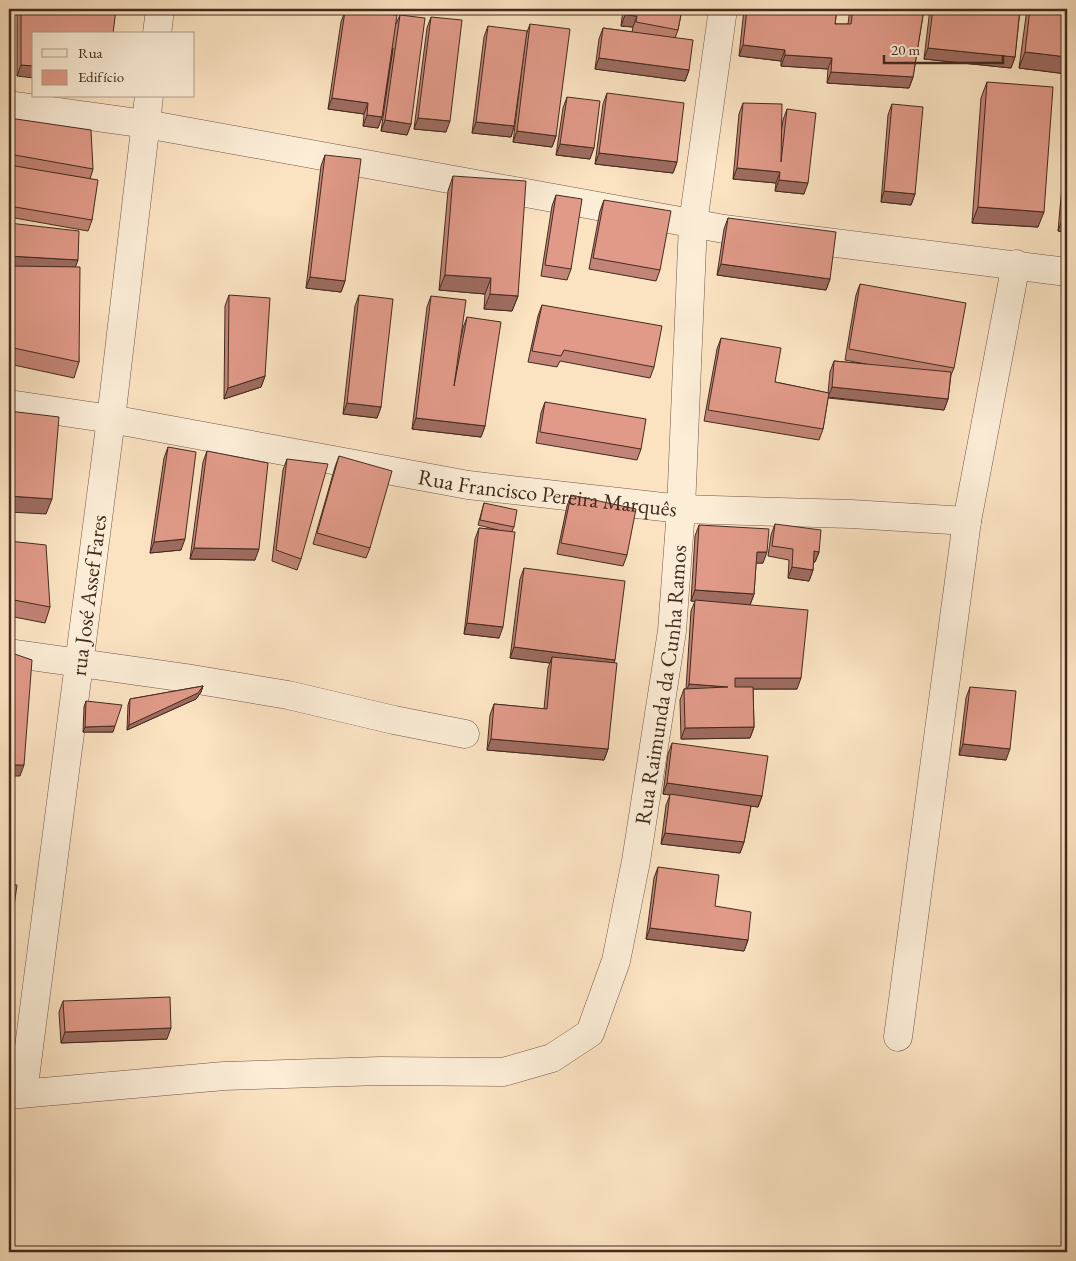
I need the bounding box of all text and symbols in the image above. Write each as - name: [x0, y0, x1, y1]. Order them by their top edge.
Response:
- legend: [32, 32, 195, 98]
- scale bar: [884, 32, 1002, 64]
- text: 20 m: [891, 40, 920, 59]
- text: Rua: [78, 43, 103, 62]
- text: Edifício: [78, 67, 124, 86]
- street label: Rua Francisco Pereira Marquês: [416, 462, 678, 523]
- street label: rua José Assef Fares: [63, 513, 113, 678]
- street label: Rua Raimunda da Cunha Ramos: [627, 544, 693, 827]

